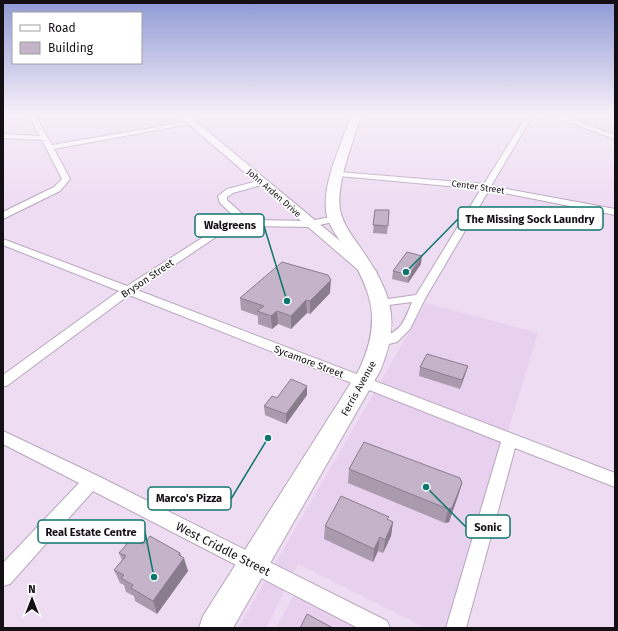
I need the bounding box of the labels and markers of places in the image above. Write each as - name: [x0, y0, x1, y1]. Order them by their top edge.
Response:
- callout: The Missing Sock Laundry: [458, 207, 603, 230]
- callout: Walgreens: [195, 214, 264, 237]
- callout: Marco's Pizza: [148, 487, 231, 510]
- callout: Sonic: [466, 515, 510, 538]
- callout: Real Estate Centre: [38, 520, 145, 543]

